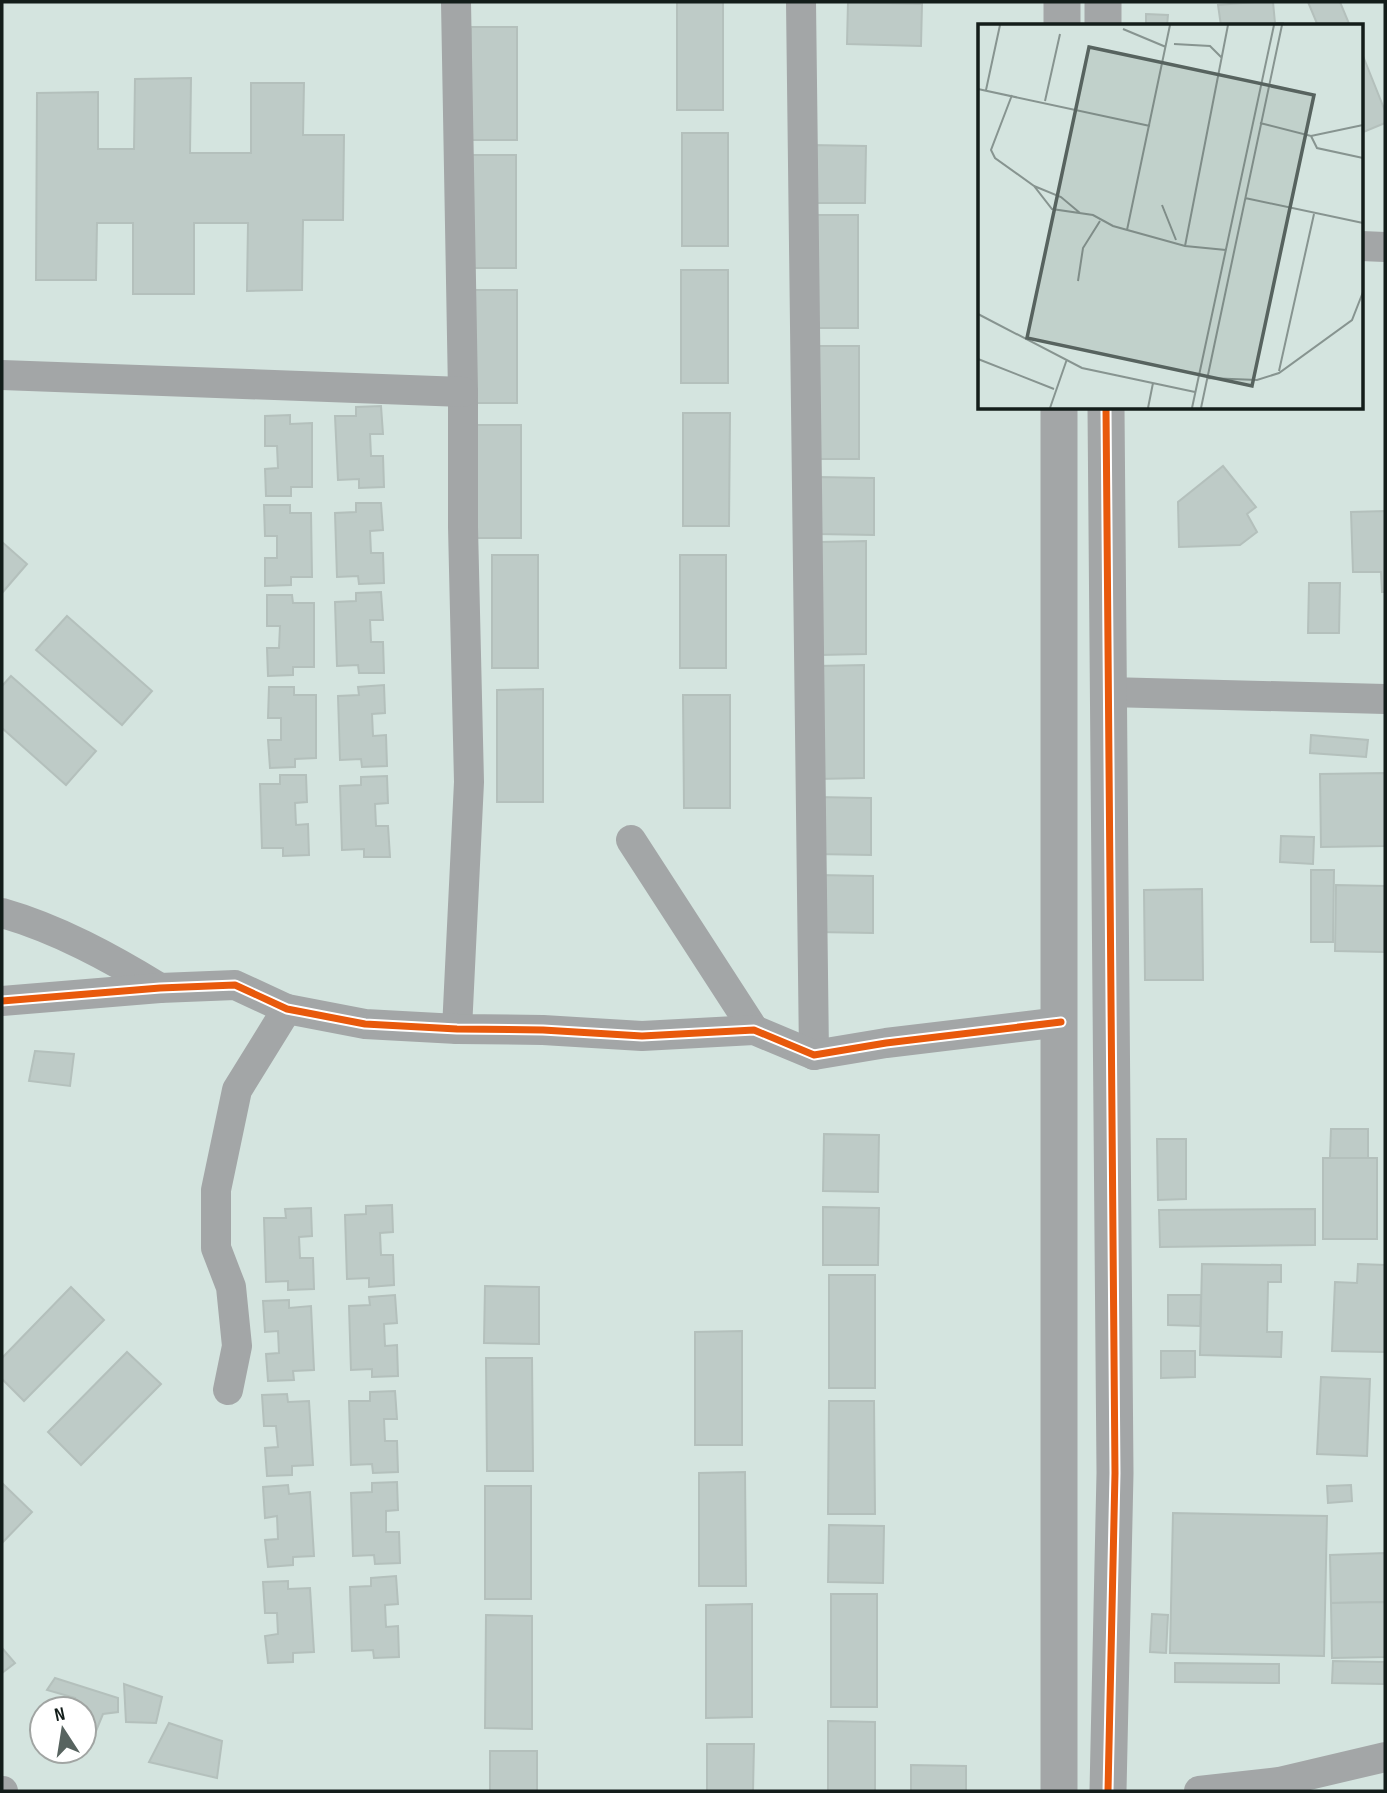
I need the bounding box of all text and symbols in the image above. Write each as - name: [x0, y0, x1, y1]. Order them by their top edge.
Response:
- inset map: [978, 24, 1362, 410]
- north arrow: [28, 1695, 98, 1765]
- text: N: [52, 1703, 67, 1727]

